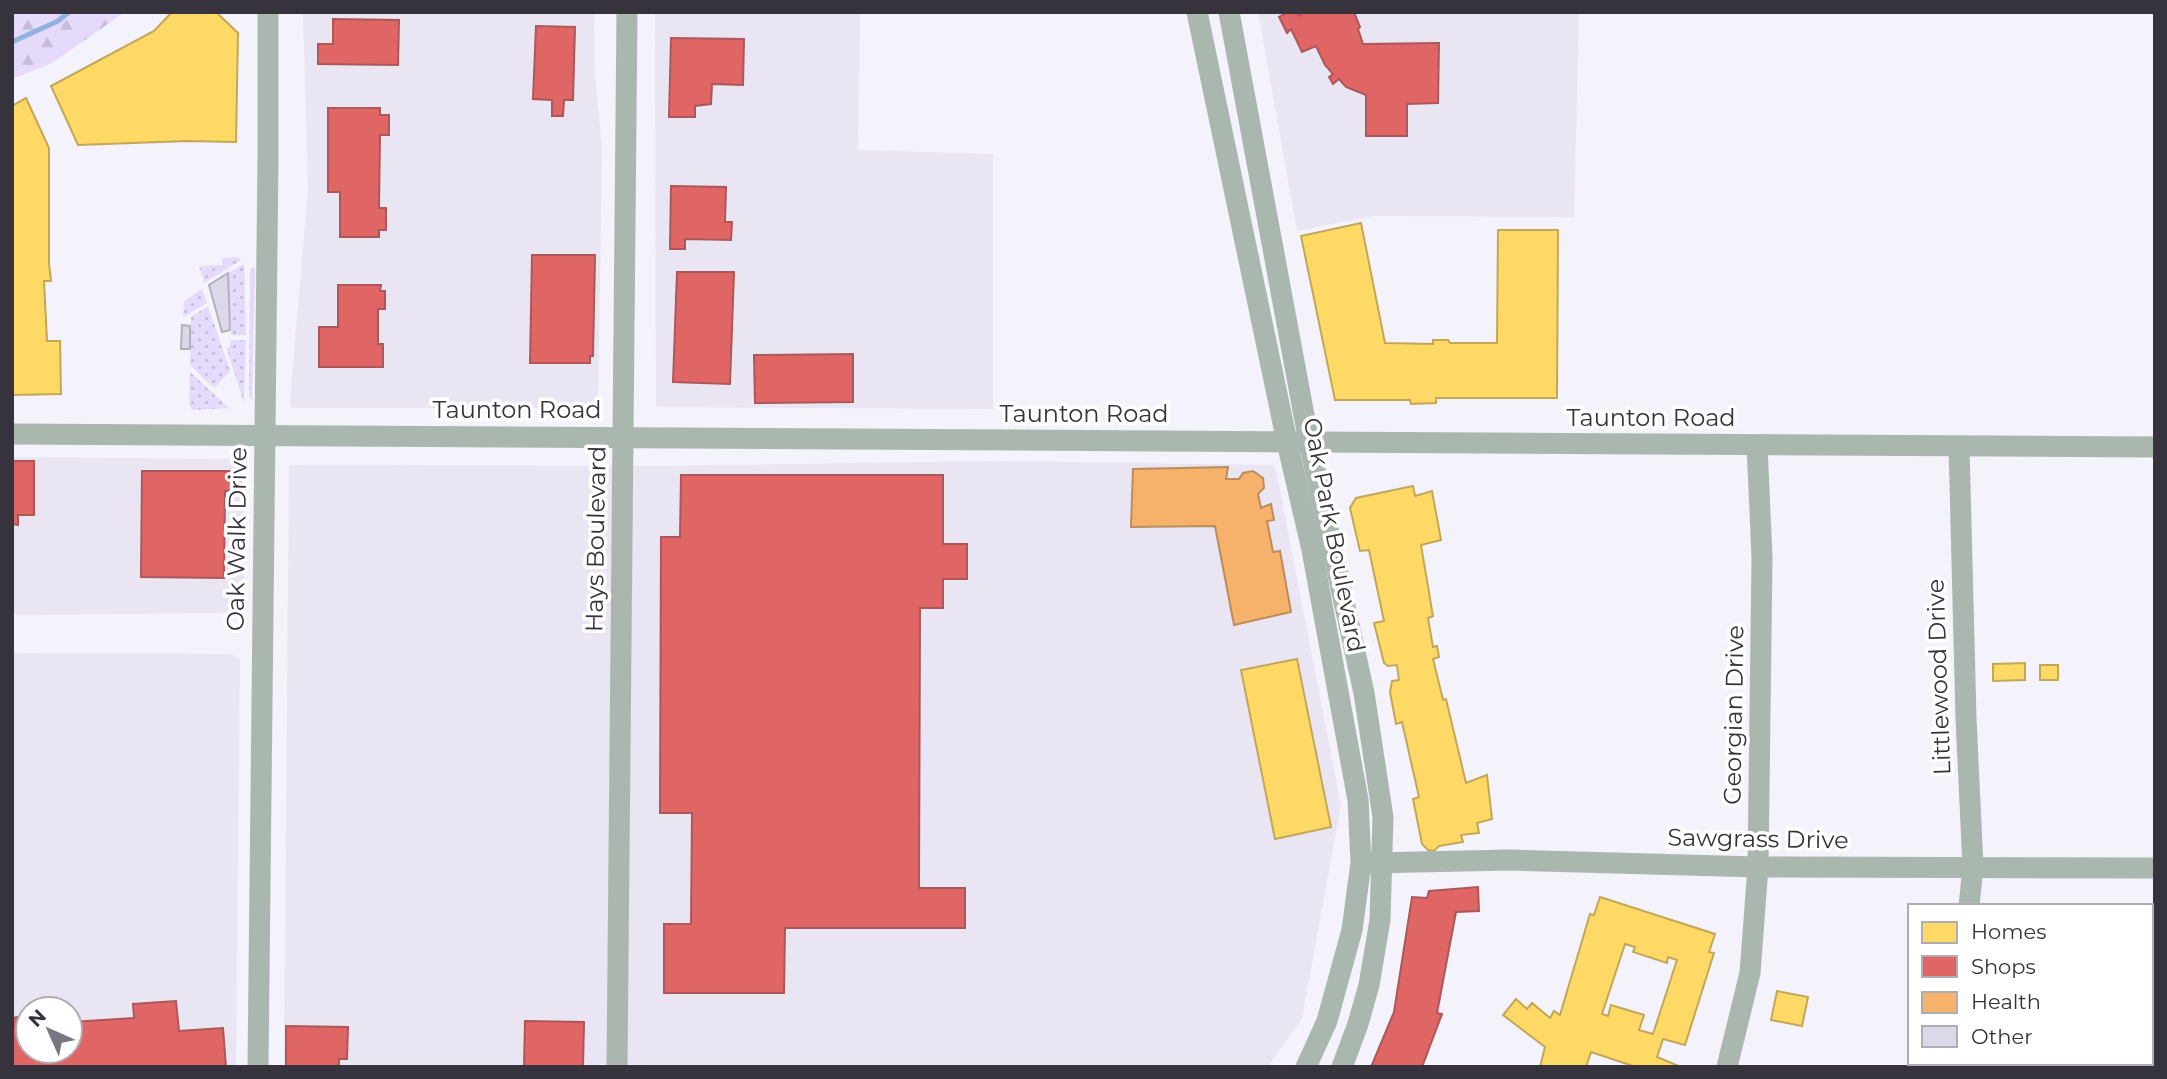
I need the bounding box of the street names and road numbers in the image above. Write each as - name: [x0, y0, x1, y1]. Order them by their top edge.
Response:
- street label: Taunton Road: [432, 395, 602, 424]
- street label: Taunton Road: [999, 399, 1169, 428]
- street label: Taunton Road: [1566, 403, 1736, 432]
- street label: Oak Park Boulevard: [1298, 415, 1371, 655]
- street label: Hays Boulevard: [579, 446, 612, 632]
- street label: Oak Walk Drive: [220, 447, 253, 631]
- street label: Littlewood Drive: [1921, 578, 1956, 776]
- street label: Georgian Drive: [1717, 625, 1750, 805]
- street label: Sawgrass Drive: [1667, 822, 1849, 855]

